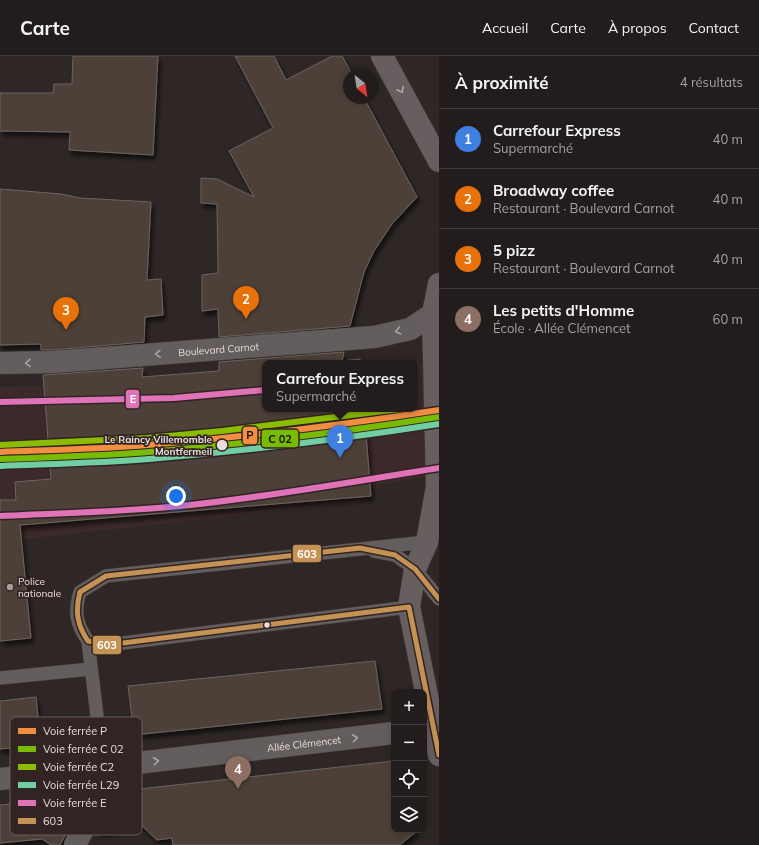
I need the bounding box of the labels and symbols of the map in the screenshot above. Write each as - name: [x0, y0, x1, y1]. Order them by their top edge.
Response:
- north arrow: [343, 68, 379, 104]
- one-way arrow: [396, 86, 404, 93]
- pin: 2: [233, 286, 259, 319]
- pin: 3: [53, 297, 79, 330]
- one-way arrow: [395, 327, 402, 335]
- street label: Boulevard Carnot: [178, 340, 260, 359]
- one-way arrow: [155, 349, 161, 358]
- one-way arrow: [25, 359, 31, 367]
- line badge: E: [125, 389, 140, 409]
- text: E: [130, 392, 137, 406]
- pin: 1: [327, 425, 353, 458]
- line badge: P: [242, 426, 258, 445]
- text: P: [246, 428, 254, 442]
- line badge: C 02: [261, 429, 299, 448]
- text: C 02: [268, 432, 292, 446]
- place label: Le Raincy Villemomble Montfermeil: [104, 433, 213, 458]
- marker: Le Raincy Villemomble Montfermeil: [215, 438, 229, 452]
- your location: [166, 486, 186, 506]
- line badge: 603: [292, 544, 322, 563]
- text: 603: [297, 547, 317, 561]
- place label: Police nationale: [18, 575, 61, 600]
- marker: Police nationale: [5, 582, 15, 592]
- unlabelled marker: [262, 620, 272, 630]
- line badge: 603: [92, 635, 122, 655]
- text: 603: [97, 638, 117, 652]
- legend: [10, 717, 142, 835]
- text: Voie ferrée P: [43, 724, 107, 738]
- street label: Allée Clémencet: [266, 733, 342, 755]
- one-way arrow: [352, 734, 358, 743]
- text: Voie ferrée C 02: [43, 742, 124, 756]
- one-way arrow: [153, 756, 159, 765]
- pin: 4: [225, 756, 251, 789]
- text: Voie ferrée C2: [43, 760, 115, 774]
- text: Voie ferrée L29: [43, 778, 119, 792]
- text: Voie ferrée E: [43, 796, 107, 810]
- text: 603: [43, 814, 63, 828]

